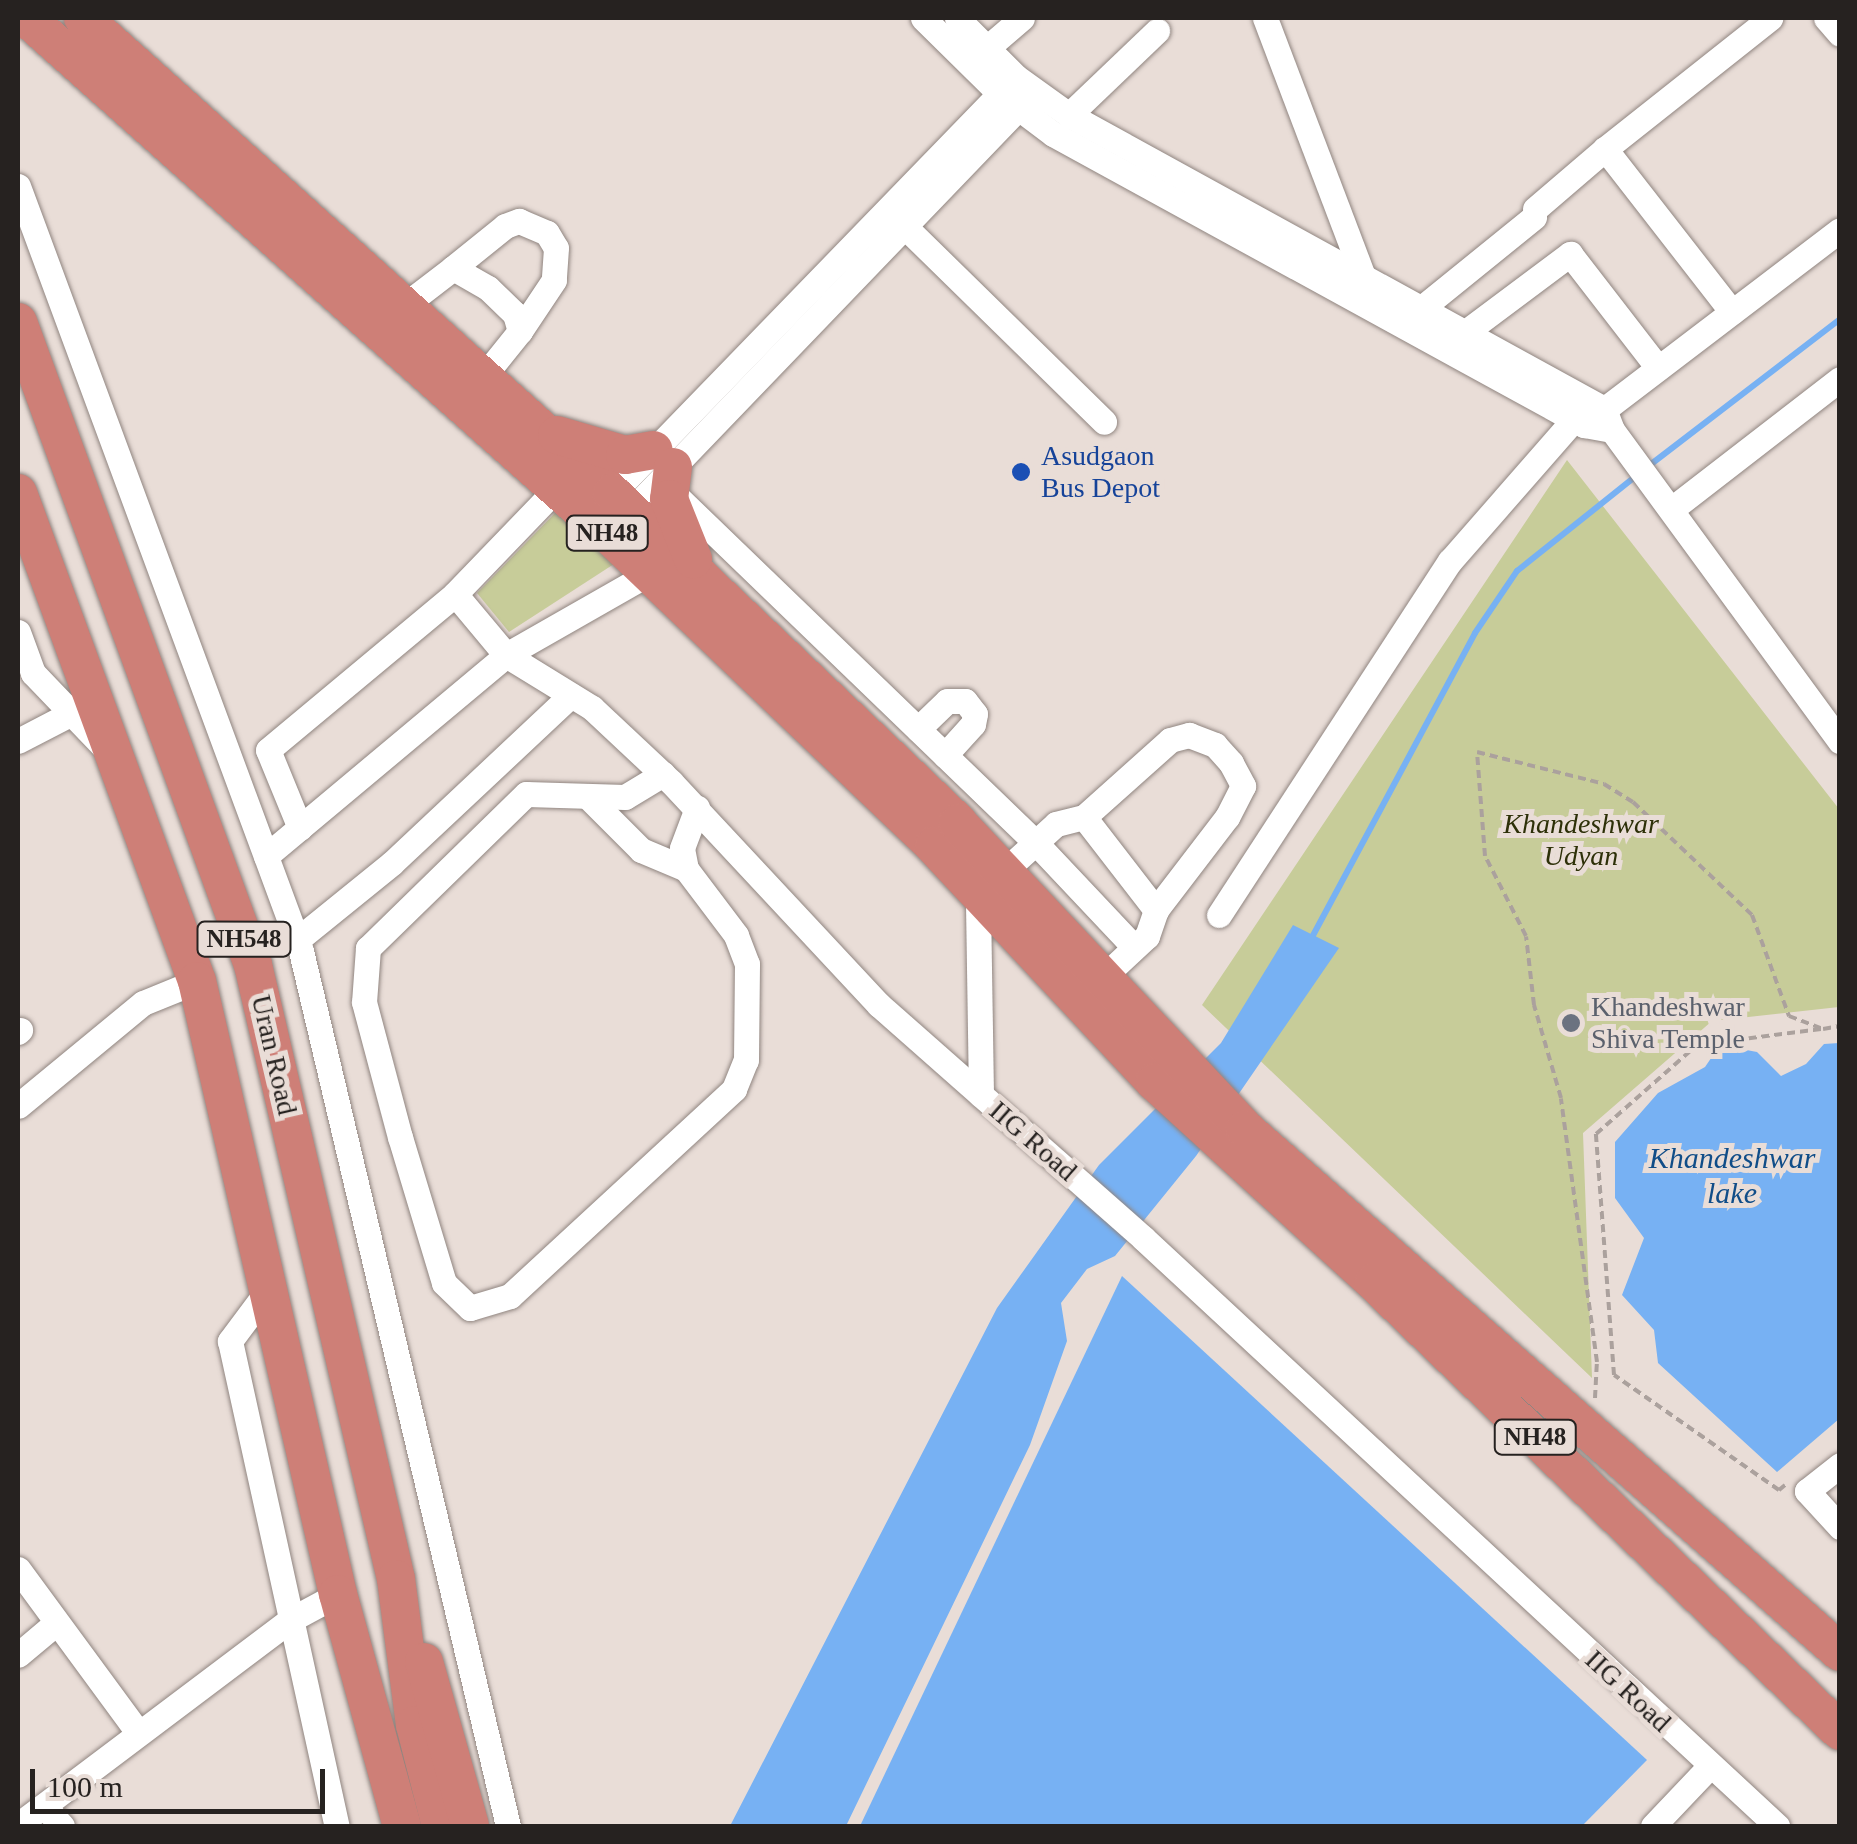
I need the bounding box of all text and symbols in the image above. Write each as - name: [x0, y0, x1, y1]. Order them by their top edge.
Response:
- place label: Asudgaon Bus Depot: [1041, 439, 1160, 505]
- marker: Asudgaon Bus Depot: [1010, 461, 1032, 483]
- road number: NH48: [564, 513, 650, 553]
- park label: Khandeshwar Udyan: [1503, 807, 1659, 873]
- road number: NH548: [196, 919, 292, 959]
- place label: Khandeshwar Shiva Temple: [1591, 990, 1745, 1056]
- street label: Uran Road: [244, 992, 304, 1118]
- marker: Khandeshwar Shiva Temple: [1560, 1012, 1582, 1034]
- street label: IIG Road: [982, 1094, 1084, 1188]
- water label: Khandeshwar lake: [1649, 1140, 1815, 1210]
- road number: NH48: [1492, 1417, 1578, 1457]
- street label: IIG Road: [1578, 1643, 1678, 1739]
- scale bar: [35, 1749, 330, 1811]
- text: 100 m: [47, 1770, 123, 1803]

